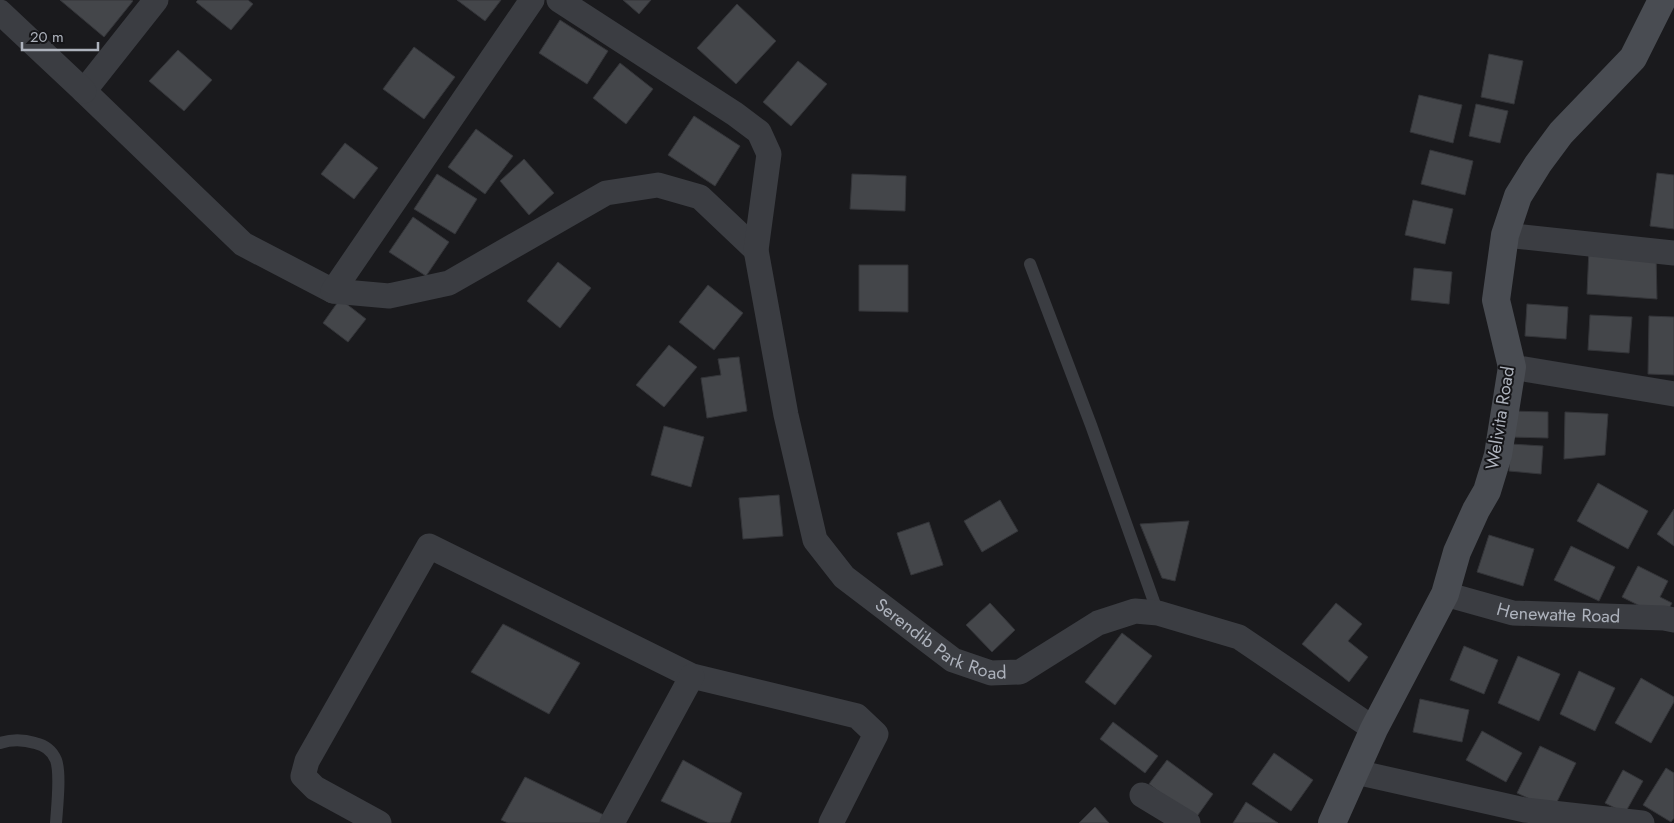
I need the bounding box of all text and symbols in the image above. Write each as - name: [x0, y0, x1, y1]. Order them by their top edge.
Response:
- scale bar: [22, 20, 99, 52]
- text: 20 m: [30, 26, 64, 48]
- street label: Welivita Road: [1479, 364, 1521, 472]
- street label: Serendib Park Road: [869, 592, 1007, 686]
- street label: Henewatte Road: [1494, 596, 1621, 630]

